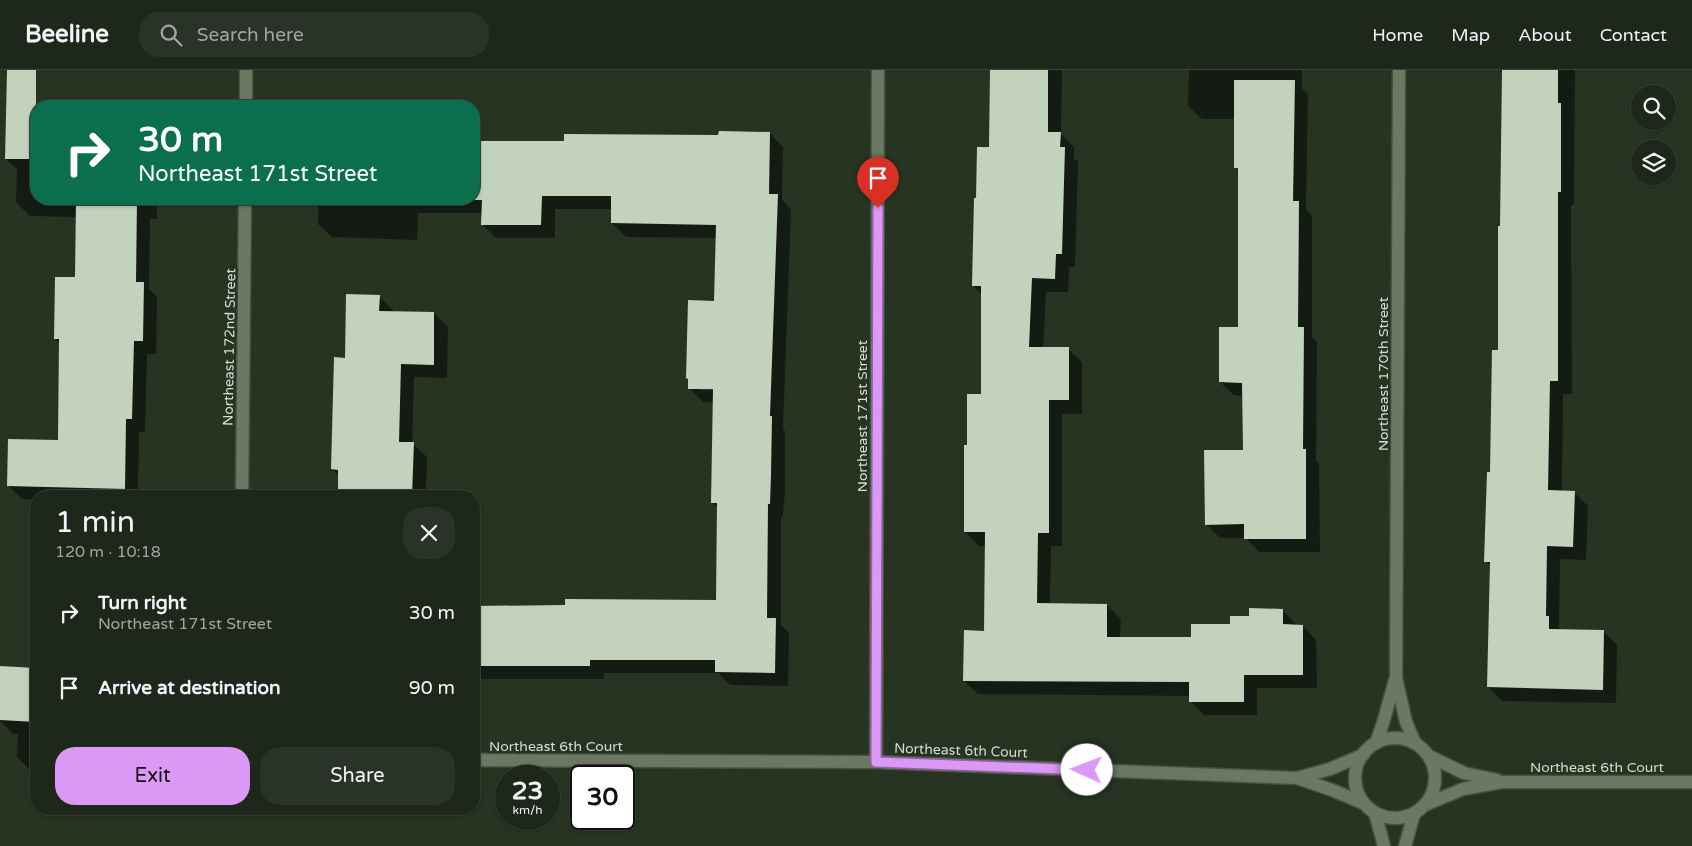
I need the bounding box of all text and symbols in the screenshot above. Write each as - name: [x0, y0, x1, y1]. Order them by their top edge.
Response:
- search box: [139, 12, 489, 57]
- text: Beeline: [25, 20, 109, 49]
- icon: search: [157, 21, 185, 49]
- text: Search here: [197, 24, 304, 46]
- text: Home: [1372, 24, 1423, 46]
- text: Map: [1451, 24, 1490, 46]
- text: About: [1518, 24, 1572, 46]
- text: Contact: [1600, 24, 1667, 46]
- map controls: [1631, 85, 1676, 185]
- button: search: [1631, 85, 1676, 130]
- text: 30 m: [138, 119, 223, 161]
- icon: right: [55, 120, 120, 185]
- button: layers: [1631, 140, 1676, 185]
- pin: [857, 157, 899, 208]
- text: Northeast 171st Street: [138, 161, 377, 187]
- icon: arrive: [864, 164, 892, 192]
- street label: Northeast 172nd Street: [220, 267, 239, 426]
- street label: Northeast 170th Street: [1375, 296, 1392, 451]
- street label: Northeast 171st Street: [854, 339, 871, 492]
- text: 1 min: [55, 504, 135, 541]
- button: close: [403, 507, 455, 559]
- text: 120 m · 10:18: [55, 542, 161, 562]
- text: Turn right: [98, 592, 186, 614]
- icon: right: [55, 599, 83, 627]
- text: 30 m: [409, 602, 455, 624]
- text: Northeast 171st Street: [98, 614, 272, 634]
- icon: arrive: [55, 674, 83, 702]
- text: Arrive at destination: [98, 677, 281, 699]
- text: 90 m: [409, 677, 455, 699]
- street label: Northeast 6th Court: [489, 738, 624, 755]
- street label: Northeast 6th Court: [894, 740, 1029, 761]
- position arrow: [1060, 743, 1112, 795]
- button: Exit: [55, 747, 250, 805]
- button: Share: [260, 747, 455, 805]
- street label: Northeast 6th Court: [1530, 759, 1665, 776]
- speed limit sign: 30: [570, 765, 635, 830]
- text: 23: [512, 776, 543, 806]
- text: km/h: [512, 803, 543, 817]

